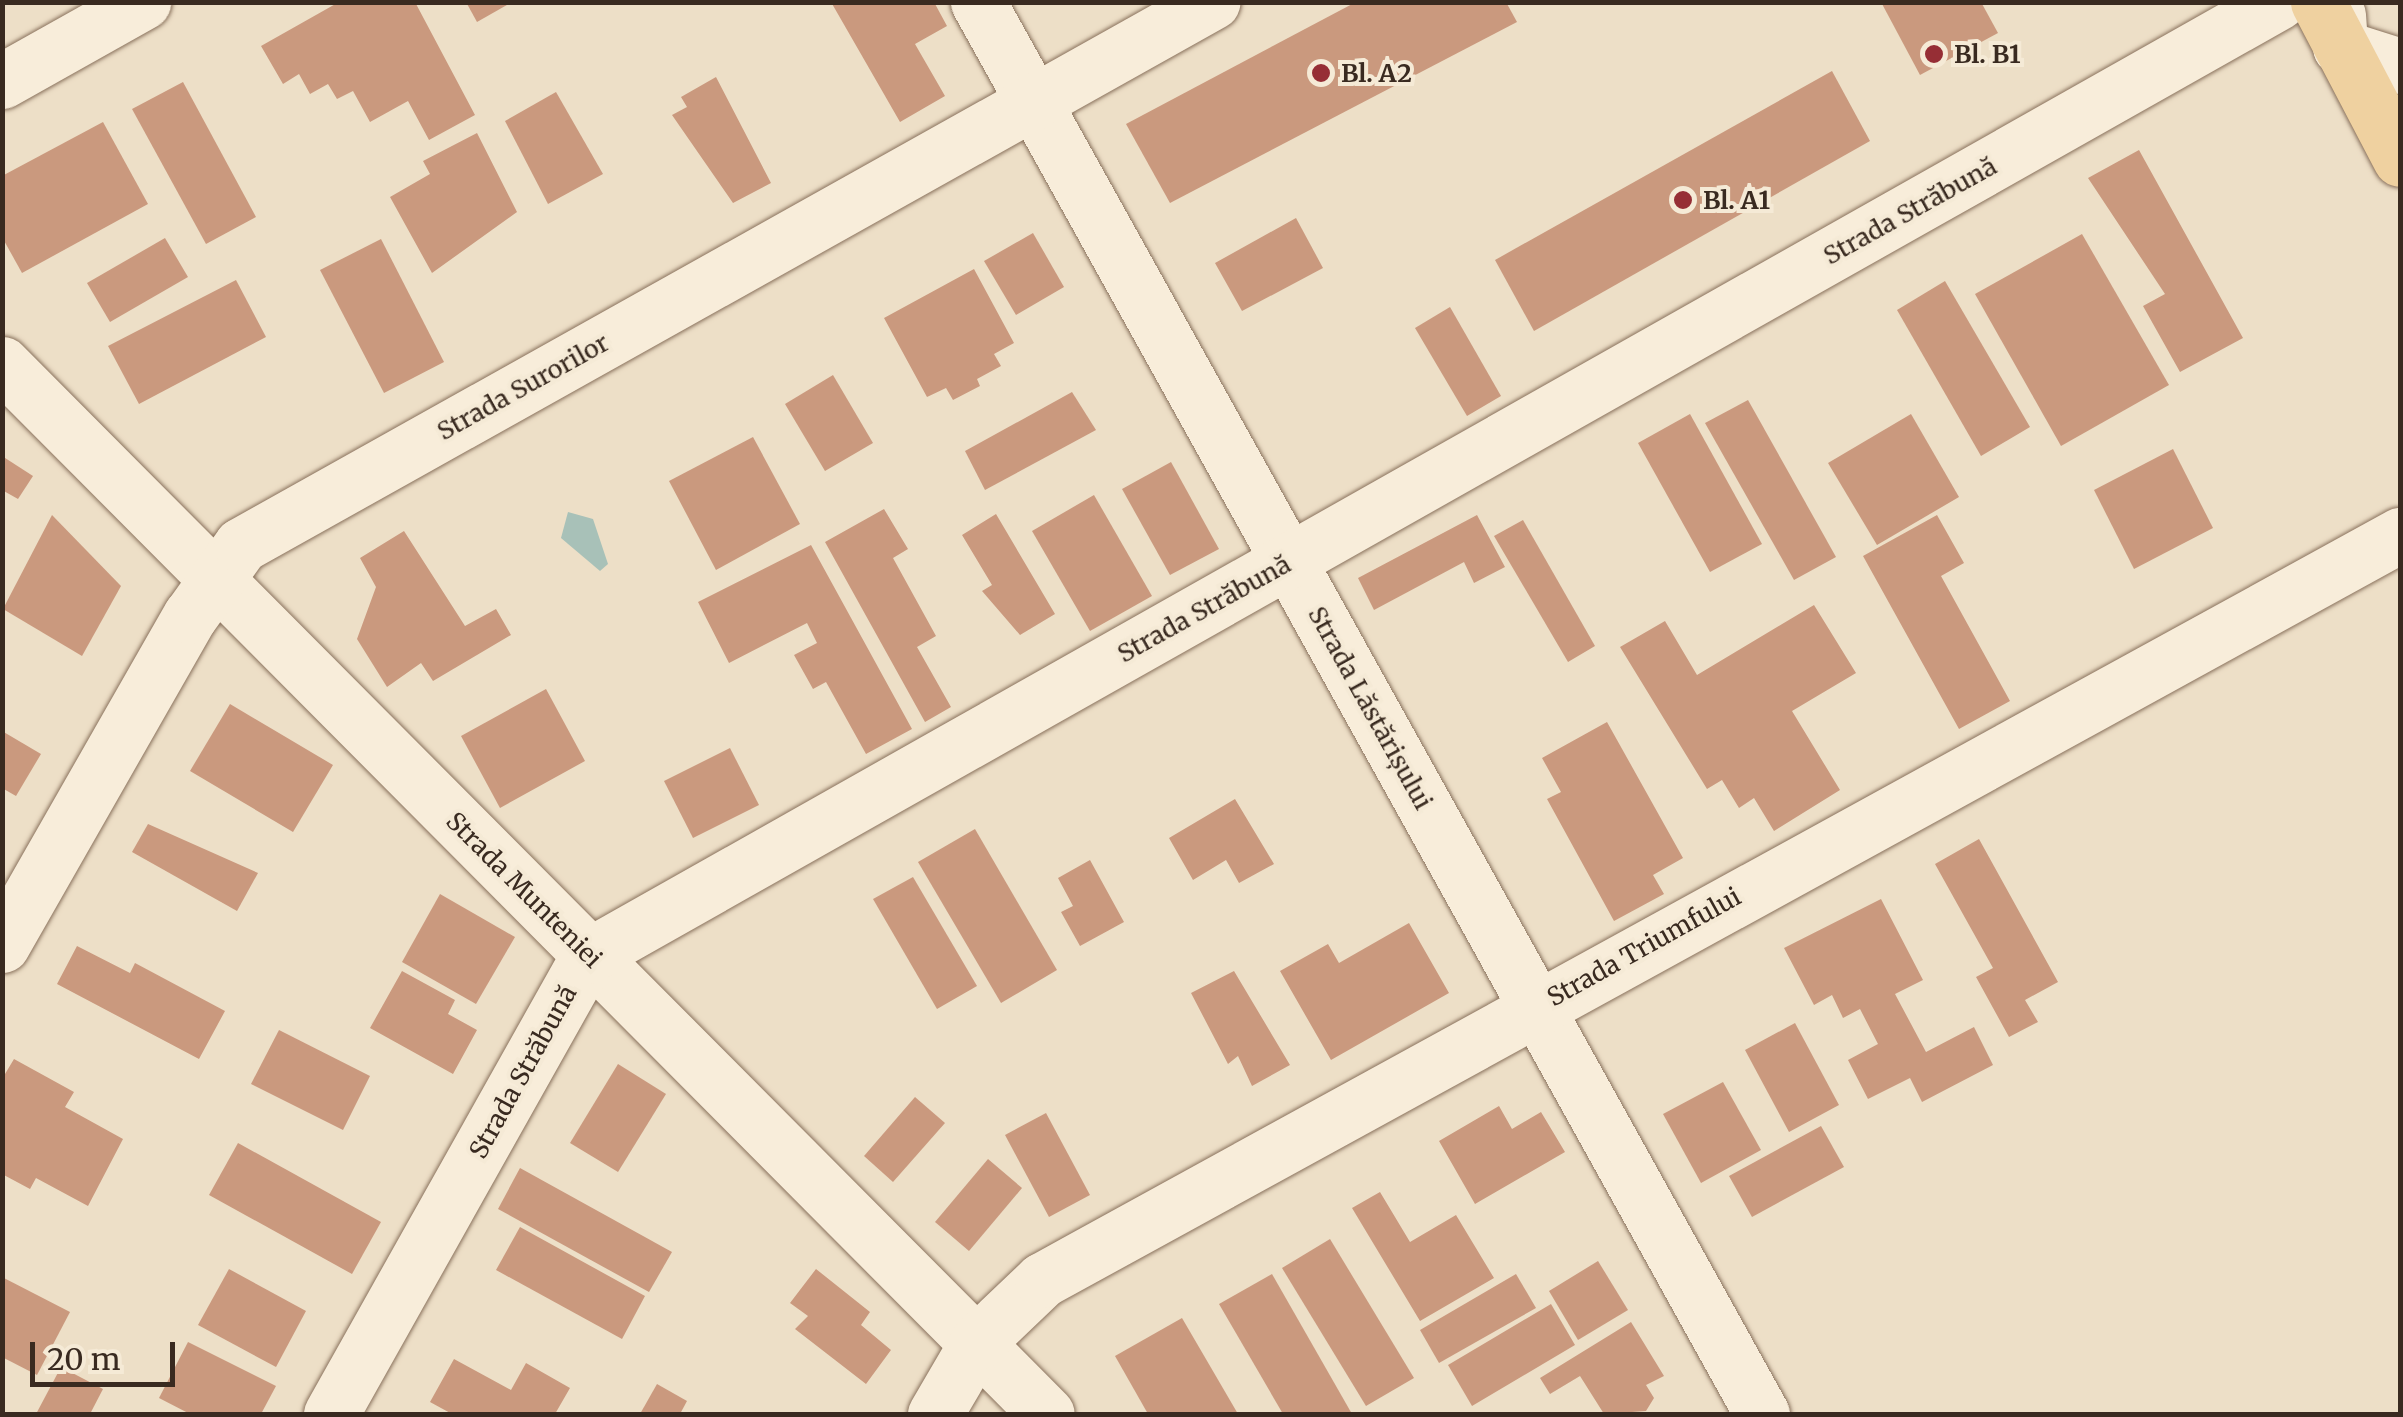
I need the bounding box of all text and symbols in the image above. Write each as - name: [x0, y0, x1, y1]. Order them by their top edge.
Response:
- place label: Bl. B1: [1954, 39, 2020, 69]
- marker: Bl. B1: [1923, 43, 1945, 65]
- place label: Bl. A2: [1341, 58, 1412, 88]
- marker: Bl. A2: [1310, 62, 1332, 84]
- street label: Strada Străbună: [1818, 151, 2002, 271]
- place label: Bl. A1: [1703, 185, 1770, 215]
- marker: Bl. A1: [1672, 189, 1694, 211]
- street label: Strada Surorilor: [432, 327, 614, 447]
- street label: Strada Străbună: [1112, 549, 1296, 669]
- street label: Strada Lăstărișului: [1302, 601, 1438, 815]
- street label: Strada Munteniei: [440, 806, 608, 974]
- street label: Strada Triumfului: [1542, 881, 1746, 1013]
- street label: Strada Străbună: [463, 980, 583, 1164]
- scale bar: [35, 1322, 180, 1384]
- text: 20 m: [47, 1340, 120, 1378]

